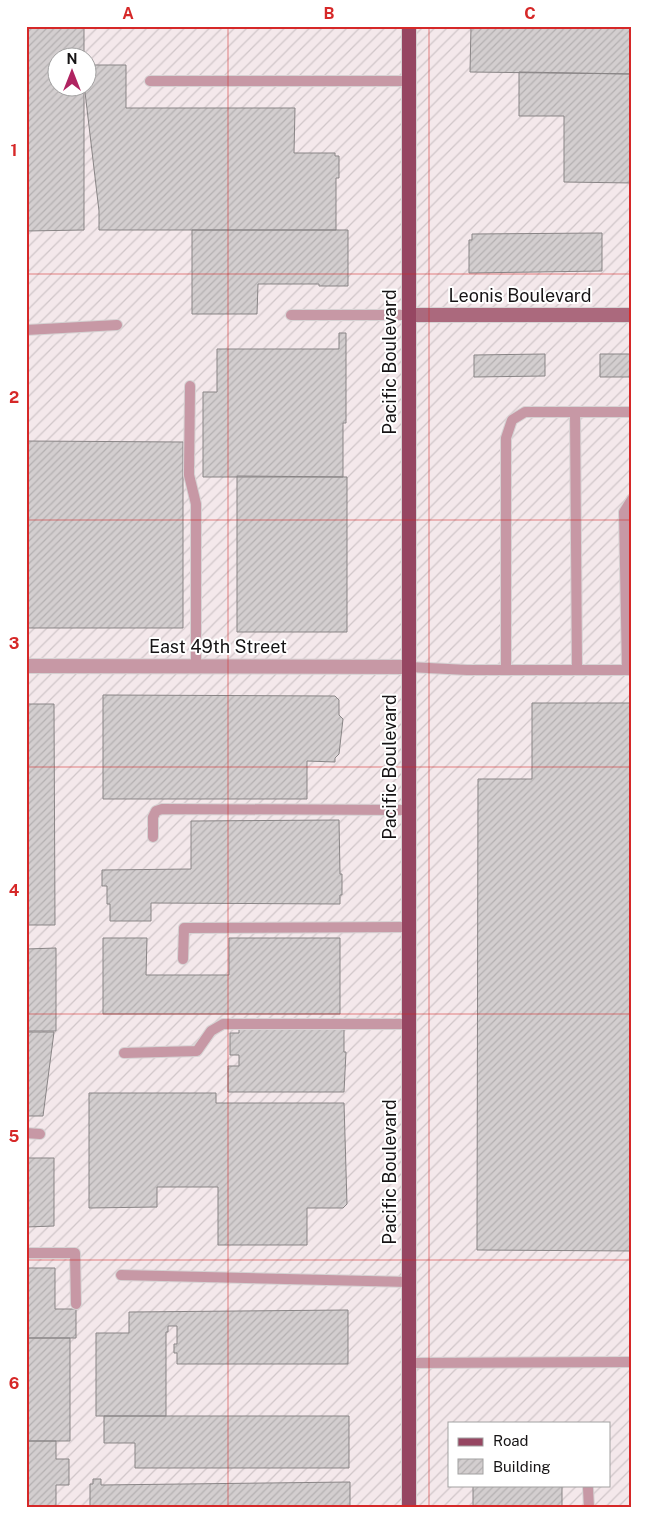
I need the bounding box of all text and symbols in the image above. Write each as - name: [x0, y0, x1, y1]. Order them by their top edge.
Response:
- text: A: [122, 4, 134, 23]
- text: B: [324, 4, 335, 23]
- text: C: [524, 4, 536, 23]
- north arrow: [48, 48, 98, 98]
- text: N: [67, 51, 77, 67]
- text: 1: [11, 141, 17, 160]
- street label: Leonis Boulevard: [449, 285, 592, 306]
- street label: Pacific Boulevard: [379, 289, 400, 435]
- text: 2: [9, 388, 19, 407]
- text: 3: [9, 634, 19, 653]
- street label: East 49th Street: [149, 636, 287, 657]
- street label: Pacific Boulevard: [379, 694, 400, 840]
- text: 4: [9, 881, 20, 900]
- street label: Pacific Boulevard: [379, 1099, 400, 1245]
- text: 5: [9, 1127, 20, 1146]
- text: 6: [9, 1374, 19, 1393]
- legend: [448, 1422, 610, 1486]
- text: Road: [493, 1432, 529, 1449]
- text: Building: [493, 1458, 551, 1475]

